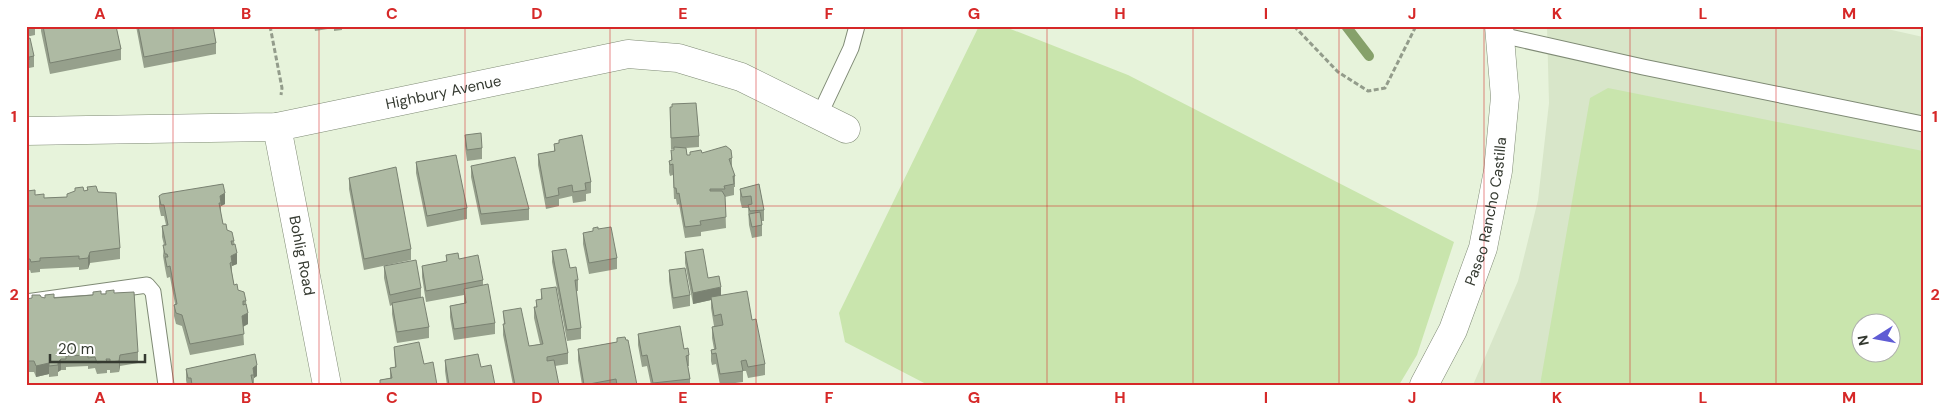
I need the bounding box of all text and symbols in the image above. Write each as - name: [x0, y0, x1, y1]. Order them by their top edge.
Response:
- text: A: [94, 3, 106, 24]
- text: B: [241, 3, 251, 24]
- text: C: [386, 3, 398, 24]
- text: D: [531, 3, 543, 24]
- text: E: [678, 3, 688, 24]
- text: F: [825, 3, 834, 24]
- text: G: [968, 3, 980, 24]
- text: H: [1114, 3, 1126, 24]
- text: I: [1264, 3, 1268, 24]
- text: J: [1408, 3, 1416, 24]
- text: K: [1552, 3, 1563, 24]
- text: L: [1699, 3, 1708, 24]
- text: M: [1842, 3, 1856, 24]
- street label: Highbury Avenue: [384, 71, 503, 114]
- text: 1: [11, 106, 17, 127]
- text: 1: [1932, 106, 1938, 127]
- street label: Paseo Rancho Castilla: [1460, 136, 1511, 288]
- street label: Bohlig Road: [284, 214, 319, 297]
- text: 2: [9, 284, 19, 305]
- text: 2: [1930, 284, 1940, 305]
- north arrow: [1852, 314, 1902, 364]
- scale bar: [50, 331, 145, 363]
- text: N: [1853, 334, 1873, 347]
- text: 20 m: [58, 339, 94, 359]
- text: A: [94, 387, 106, 408]
- text: B: [241, 387, 251, 408]
- text: C: [386, 387, 398, 408]
- text: D: [531, 387, 543, 408]
- text: E: [678, 387, 688, 408]
- text: F: [825, 387, 834, 408]
- text: G: [968, 387, 980, 408]
- text: H: [1114, 387, 1126, 408]
- text: I: [1264, 387, 1268, 408]
- text: J: [1408, 387, 1416, 408]
- text: K: [1552, 387, 1563, 408]
- text: L: [1699, 387, 1708, 408]
- text: M: [1842, 387, 1856, 408]

